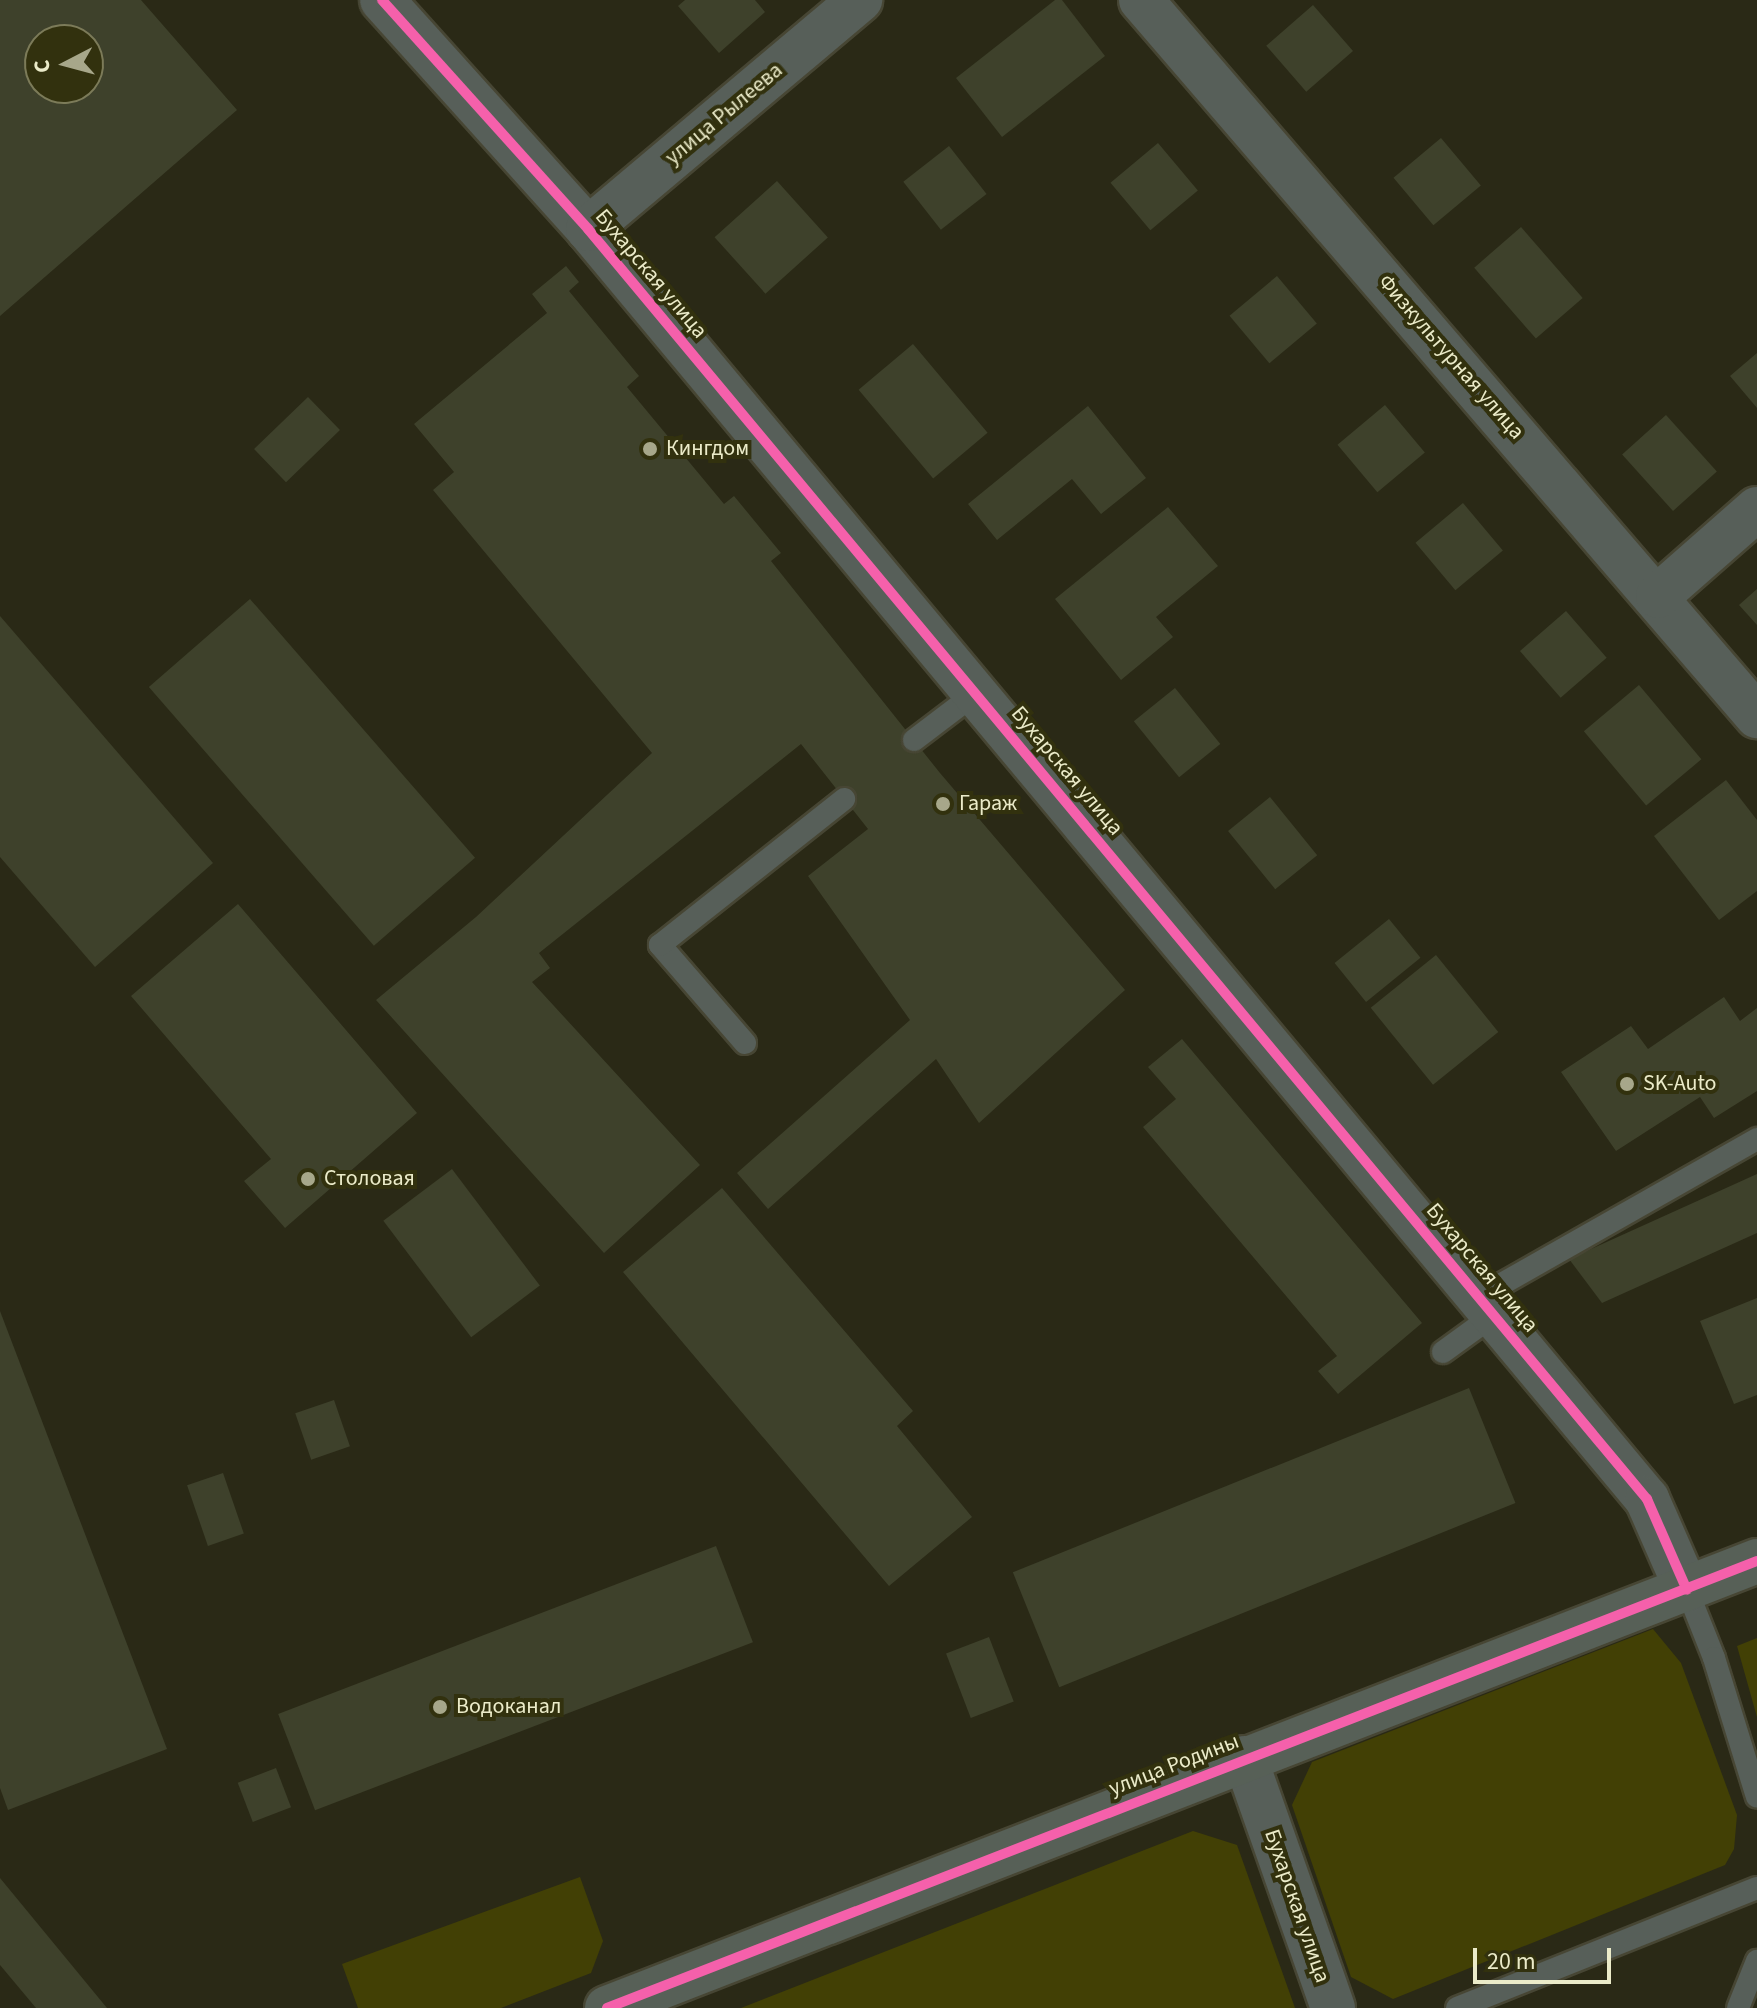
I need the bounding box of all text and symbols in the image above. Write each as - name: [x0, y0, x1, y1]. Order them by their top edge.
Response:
- north arrow: [24, 24, 104, 104]
- street label: улица Рылеева: [660, 57, 788, 171]
- text: С: [26, 58, 59, 74]
- street label: Бухарская улица: [589, 204, 713, 344]
- street label: Физкультурная улица: [1372, 269, 1530, 445]
- place label: Кингдом: [666, 436, 749, 462]
- marker: Кингдом: [641, 440, 659, 458]
- street label: Бухарская улица: [1005, 701, 1129, 841]
- place label: Гараж: [959, 791, 1017, 817]
- marker: Гараж: [934, 795, 952, 813]
- place label: SK-Auto: [1643, 1071, 1717, 1097]
- marker: SK-Auto: [1618, 1075, 1636, 1093]
- place label: Столовая: [324, 1166, 415, 1192]
- marker: Столовая: [299, 1170, 317, 1188]
- street label: Бухарская улица: [1420, 1198, 1544, 1338]
- place label: Водоканал: [456, 1694, 561, 1720]
- marker: Водоканал: [431, 1698, 449, 1716]
- street label: улица Родины: [1105, 1728, 1243, 1802]
- street label: Бухарская улица: [1258, 1826, 1336, 1986]
- scale bar: [1477, 1932, 1615, 1982]
- text: 20 m: [1487, 1944, 1536, 1979]

